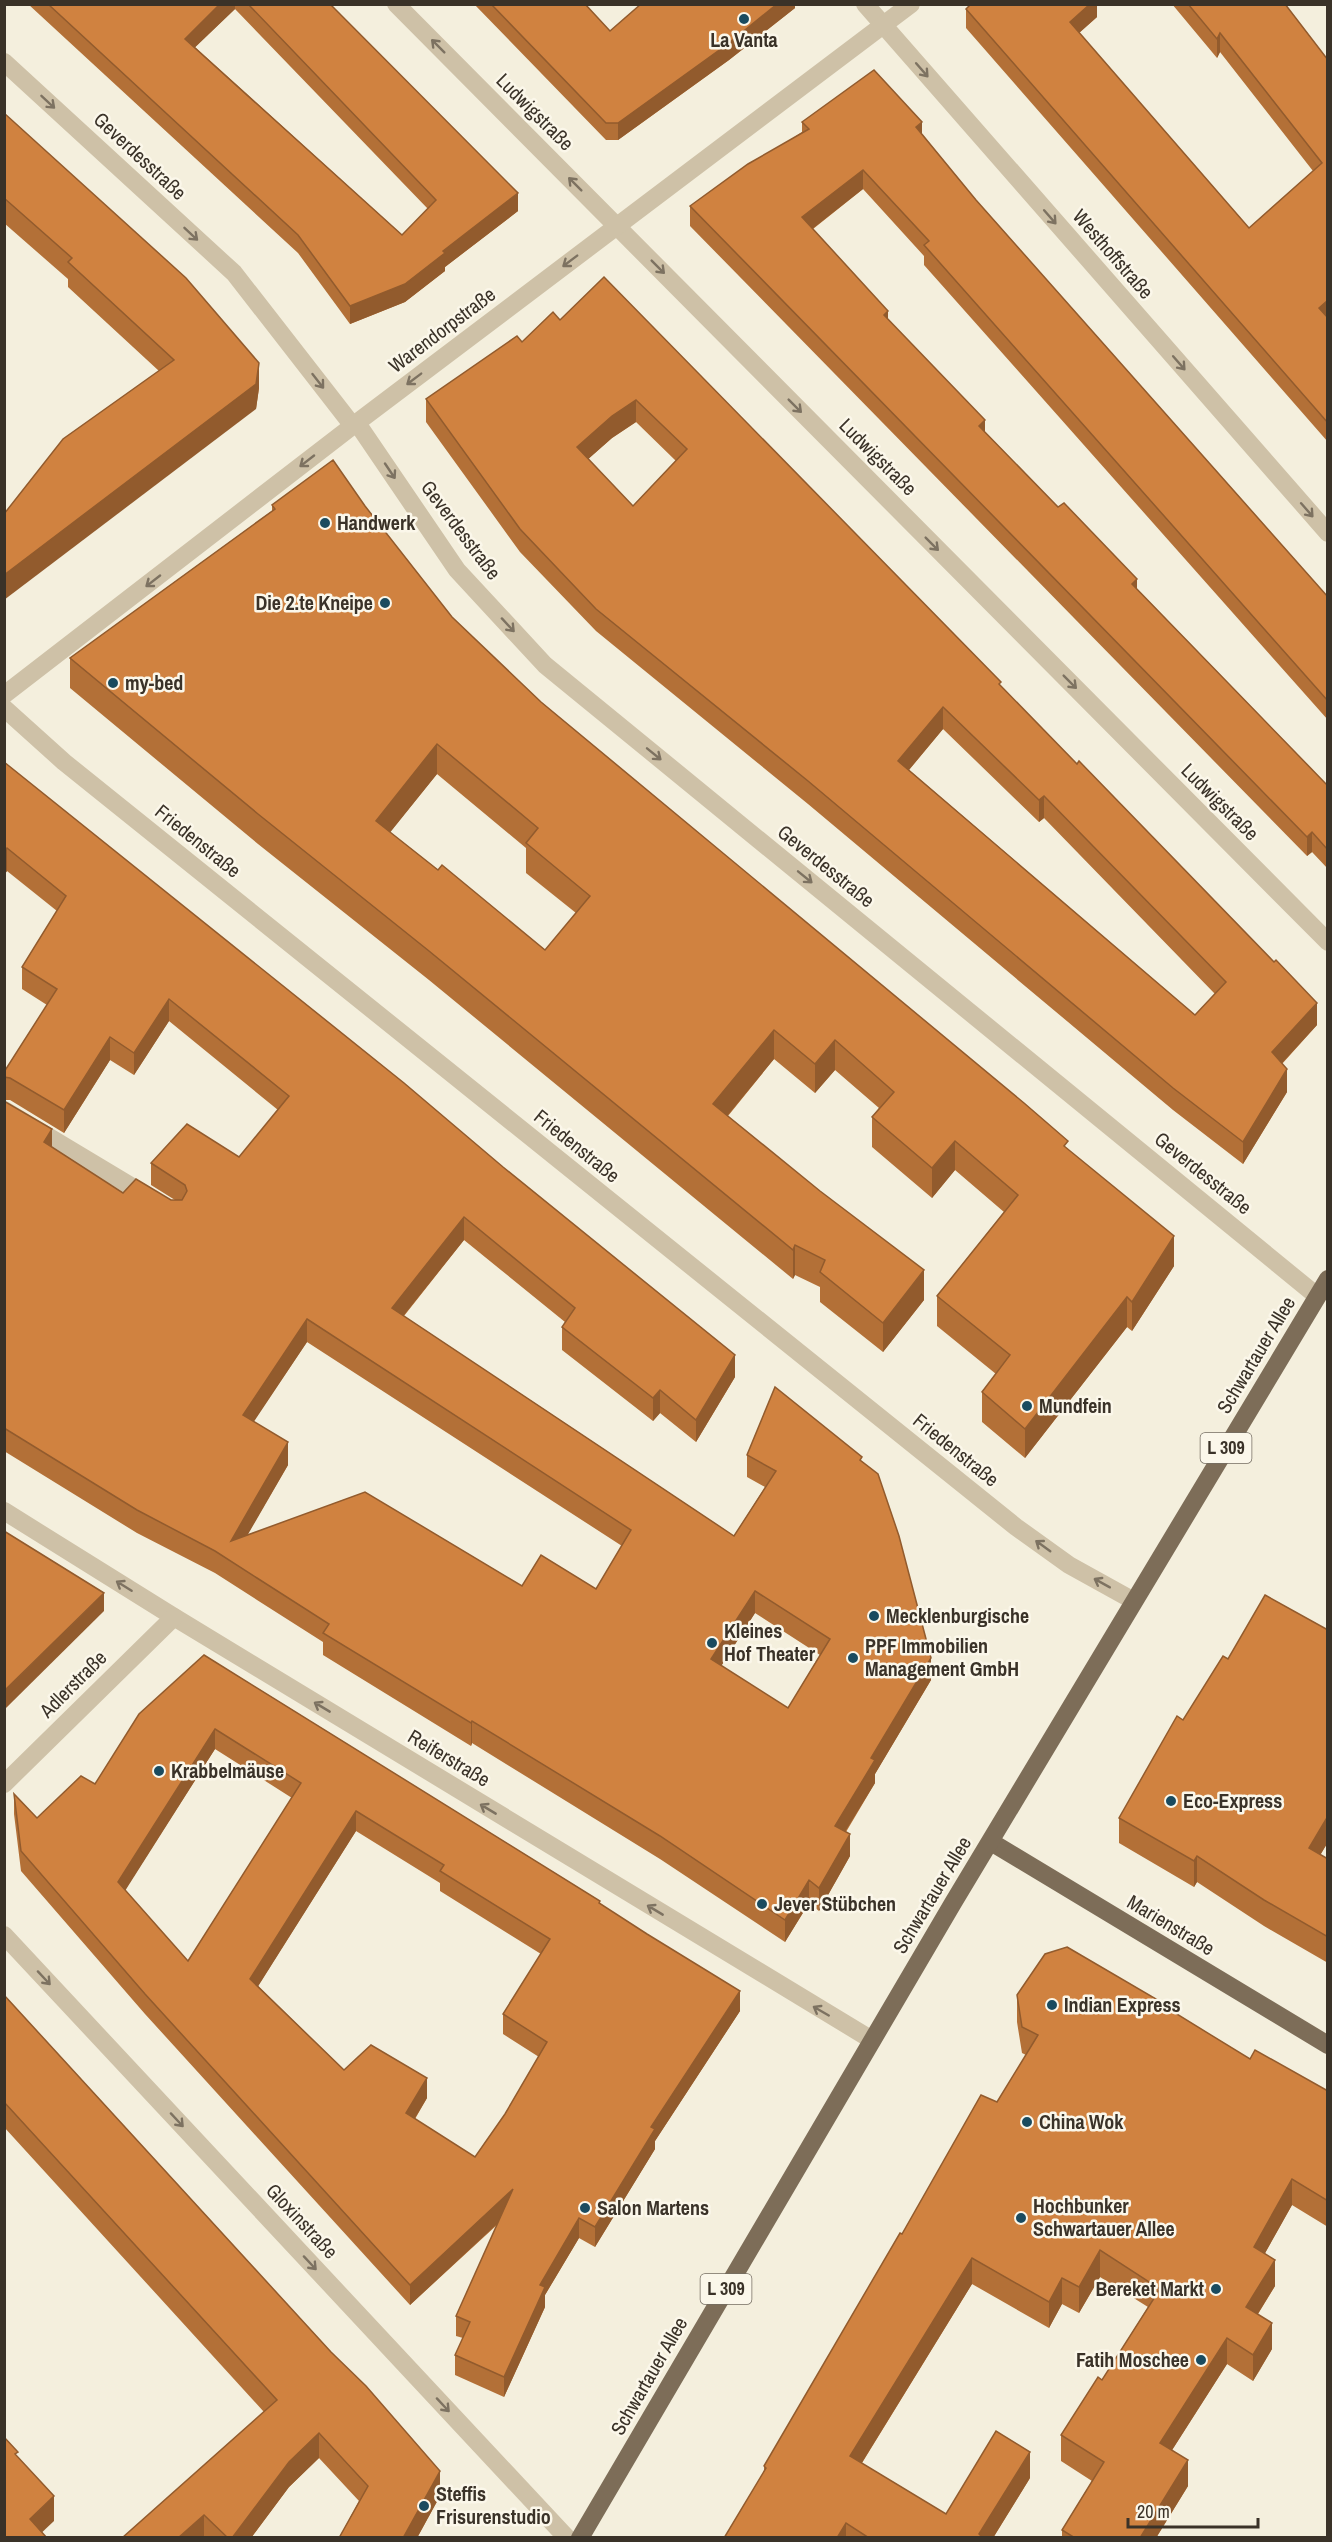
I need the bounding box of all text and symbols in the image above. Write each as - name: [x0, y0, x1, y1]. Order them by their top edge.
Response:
- marker: La Vanta: [737, 12, 751, 26]
- place label: La Vanta: [710, 26, 778, 53]
- one-way arrow: [430, 39, 445, 54]
- one-way arrow: [915, 62, 929, 77]
- street label: Ludwigstraße: [491, 67, 580, 156]
- one-way arrow: [40, 95, 55, 109]
- street label: Geverdesstraße: [88, 106, 193, 206]
- one-way arrow: [568, 177, 583, 192]
- street label: Westhoffstraße: [1067, 203, 1160, 304]
- one-way arrow: [1044, 209, 1057, 225]
- one-way arrow: [183, 227, 198, 241]
- one-way arrow: [562, 255, 578, 268]
- one-way arrow: [650, 260, 665, 275]
- street label: Warendorpstraße: [383, 281, 501, 379]
- one-way arrow: [1172, 355, 1186, 370]
- one-way arrow: [312, 373, 325, 389]
- one-way arrow: [407, 373, 423, 385]
- one-way arrow: [788, 398, 802, 413]
- street label: Ludwigstraße: [834, 412, 923, 501]
- one-way arrow: [299, 455, 315, 468]
- one-way arrow: [384, 462, 396, 479]
- street label: Geverdesstraße: [415, 475, 508, 585]
- one-way arrow: [1301, 502, 1314, 518]
- place label: Handwerk: [337, 509, 416, 536]
- marker: Handwerk: [318, 516, 332, 530]
- one-way arrow: [925, 537, 940, 551]
- one-way arrow: [145, 574, 161, 587]
- place label: Die 2.te Kneipe: [255, 589, 373, 616]
- marker: Die 2.te Kneipe: [378, 596, 392, 610]
- one-way arrow: [501, 618, 515, 633]
- place label: my-bed: [125, 669, 183, 696]
- one-way arrow: [1062, 675, 1077, 690]
- marker: my-bed: [106, 676, 120, 690]
- one-way arrow: [646, 748, 662, 761]
- street label: Ludwigstraße: [1176, 757, 1265, 846]
- street label: Friedenstraße: [150, 798, 247, 884]
- street label: Geverdesstraße: [772, 818, 881, 913]
- one-way arrow: [797, 871, 813, 884]
- street label: Friedenstraße: [529, 1103, 626, 1189]
- street label: Geverdesstraße: [1149, 1125, 1258, 1220]
- street label: Schwartauer Allee: [1210, 1291, 1301, 1418]
- place label: Mundfein: [1039, 1392, 1112, 1419]
- marker: Mundfein: [1020, 1399, 1034, 1413]
- street label: Friedenstraße: [908, 1407, 1005, 1493]
- road number: L 309: [1200, 1433, 1252, 1463]
- one-way arrow: [1035, 1540, 1051, 1552]
- one-way arrow: [1094, 1577, 1111, 1589]
- one-way arrow: [116, 1579, 133, 1591]
- place label: Mecklenburgische: [886, 1602, 1029, 1629]
- marker: Mecklenburgische: [867, 1609, 881, 1623]
- place label: Kleines Hof Theater: [724, 1617, 816, 1667]
- place label: PPF Immobilien Management GmbH: [865, 1632, 1019, 1682]
- marker: Kleines Hof Theater: [705, 1636, 719, 1650]
- street label: Adlerstraße: [32, 1644, 112, 1724]
- marker: PPF Immobilien Management GmbH: [846, 1651, 860, 1665]
- one-way arrow: [314, 1701, 331, 1713]
- street label: Reiferstraße: [403, 1723, 495, 1793]
- place label: Krabbelmäuse: [171, 1757, 284, 1784]
- marker: Krabbelmäuse: [152, 1764, 166, 1778]
- place label: Eco-Express: [1183, 1787, 1282, 1814]
- marker: Eco-Express: [1164, 1794, 1178, 1808]
- one-way arrow: [480, 1802, 497, 1814]
- street label: Schwartauer Allee: [886, 1831, 977, 1958]
- street label: Marienstraße: [1123, 1888, 1220, 1961]
- place label: Jever Stübchen: [774, 1890, 896, 1917]
- marker: Jever Stübchen: [755, 1897, 769, 1911]
- one-way arrow: [647, 1904, 664, 1916]
- one-way arrow: [37, 1970, 52, 1985]
- place label: Indian Express: [1064, 1991, 1181, 2018]
- marker: Indian Express: [1045, 1998, 1059, 2012]
- one-way arrow: [813, 2005, 830, 2017]
- place label: China Wok: [1039, 2108, 1124, 2135]
- one-way arrow: [170, 2113, 185, 2128]
- marker: China Wok: [1020, 2115, 1034, 2129]
- street label: Gloxinstraße: [260, 2177, 344, 2264]
- place label: Hochbunker Schwartauer Allee: [1033, 2192, 1175, 2242]
- place label: Salon Martens: [597, 2194, 709, 2221]
- marker: Salon Martens: [578, 2201, 592, 2215]
- marker: Hochbunker Schwartauer Allee: [1014, 2211, 1028, 2225]
- one-way arrow: [303, 2255, 317, 2270]
- road number: L 309: [700, 2274, 752, 2304]
- place label: Bereket Markt: [1096, 2275, 1205, 2302]
- marker: Bereket Markt: [1209, 2282, 1223, 2296]
- street label: Schwartauer Allee: [604, 2312, 693, 2440]
- place label: Fatih Moschee: [1076, 2346, 1189, 2373]
- marker: Fatih Moschee: [1194, 2353, 1208, 2367]
- one-way arrow: [436, 2398, 451, 2413]
- place label: Steffis Frisurenstudio: [436, 2480, 551, 2530]
- scale bar: [1128, 2491, 1258, 2529]
- marker: Steffis Frisurenstudio: [417, 2499, 431, 2513]
- text: 20 m: [1137, 2499, 1170, 2524]

